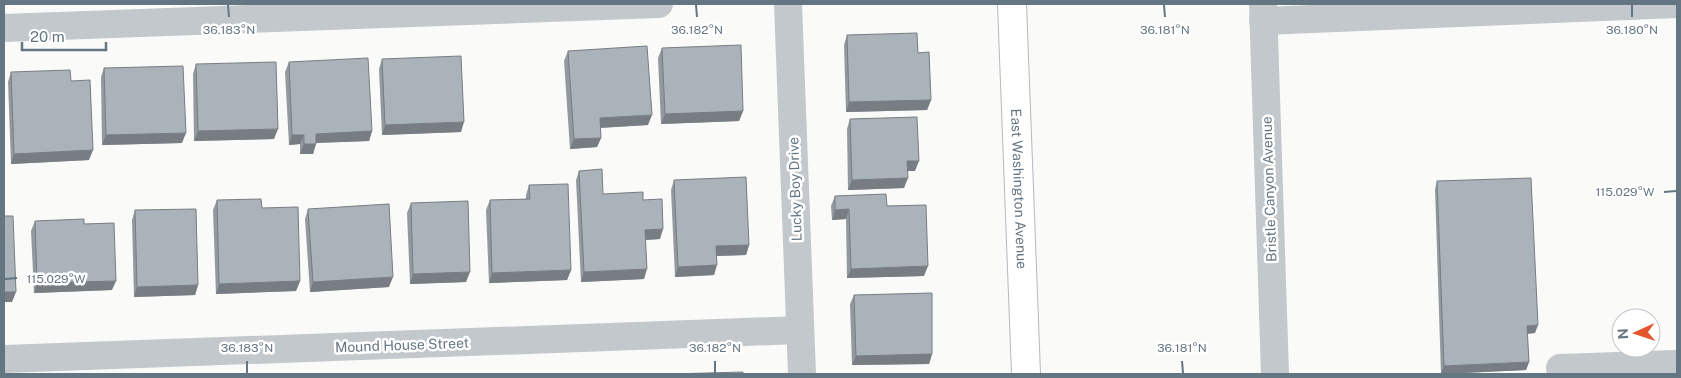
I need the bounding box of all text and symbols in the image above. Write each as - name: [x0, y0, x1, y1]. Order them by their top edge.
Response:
- scale bar: [22, 20, 106, 52]
- text: 36.183°N: [203, 23, 255, 37]
- text: 36.182°N: [671, 23, 723, 37]
- text: 36.181°N: [1140, 23, 1190, 37]
- text: 36.180°N: [1606, 23, 1658, 37]
- text: 20 m: [30, 28, 65, 45]
- street label: East Washington Avenue: [1008, 108, 1030, 269]
- street label: Bristle Canyon Avenue: [1258, 116, 1280, 262]
- street label: Lucky Boy Drive: [785, 137, 805, 241]
- text: 115.029°W: [1595, 185, 1655, 199]
- text: 115.029°W: [26, 272, 86, 286]
- north arrow: [1611, 308, 1661, 358]
- text: N: [1615, 328, 1631, 340]
- street label: Mound House Street: [335, 335, 469, 355]
- text: 36.183°N: [221, 341, 273, 355]
- text: 36.182°N: [689, 341, 741, 355]
- text: 36.181°N: [1157, 341, 1207, 355]

